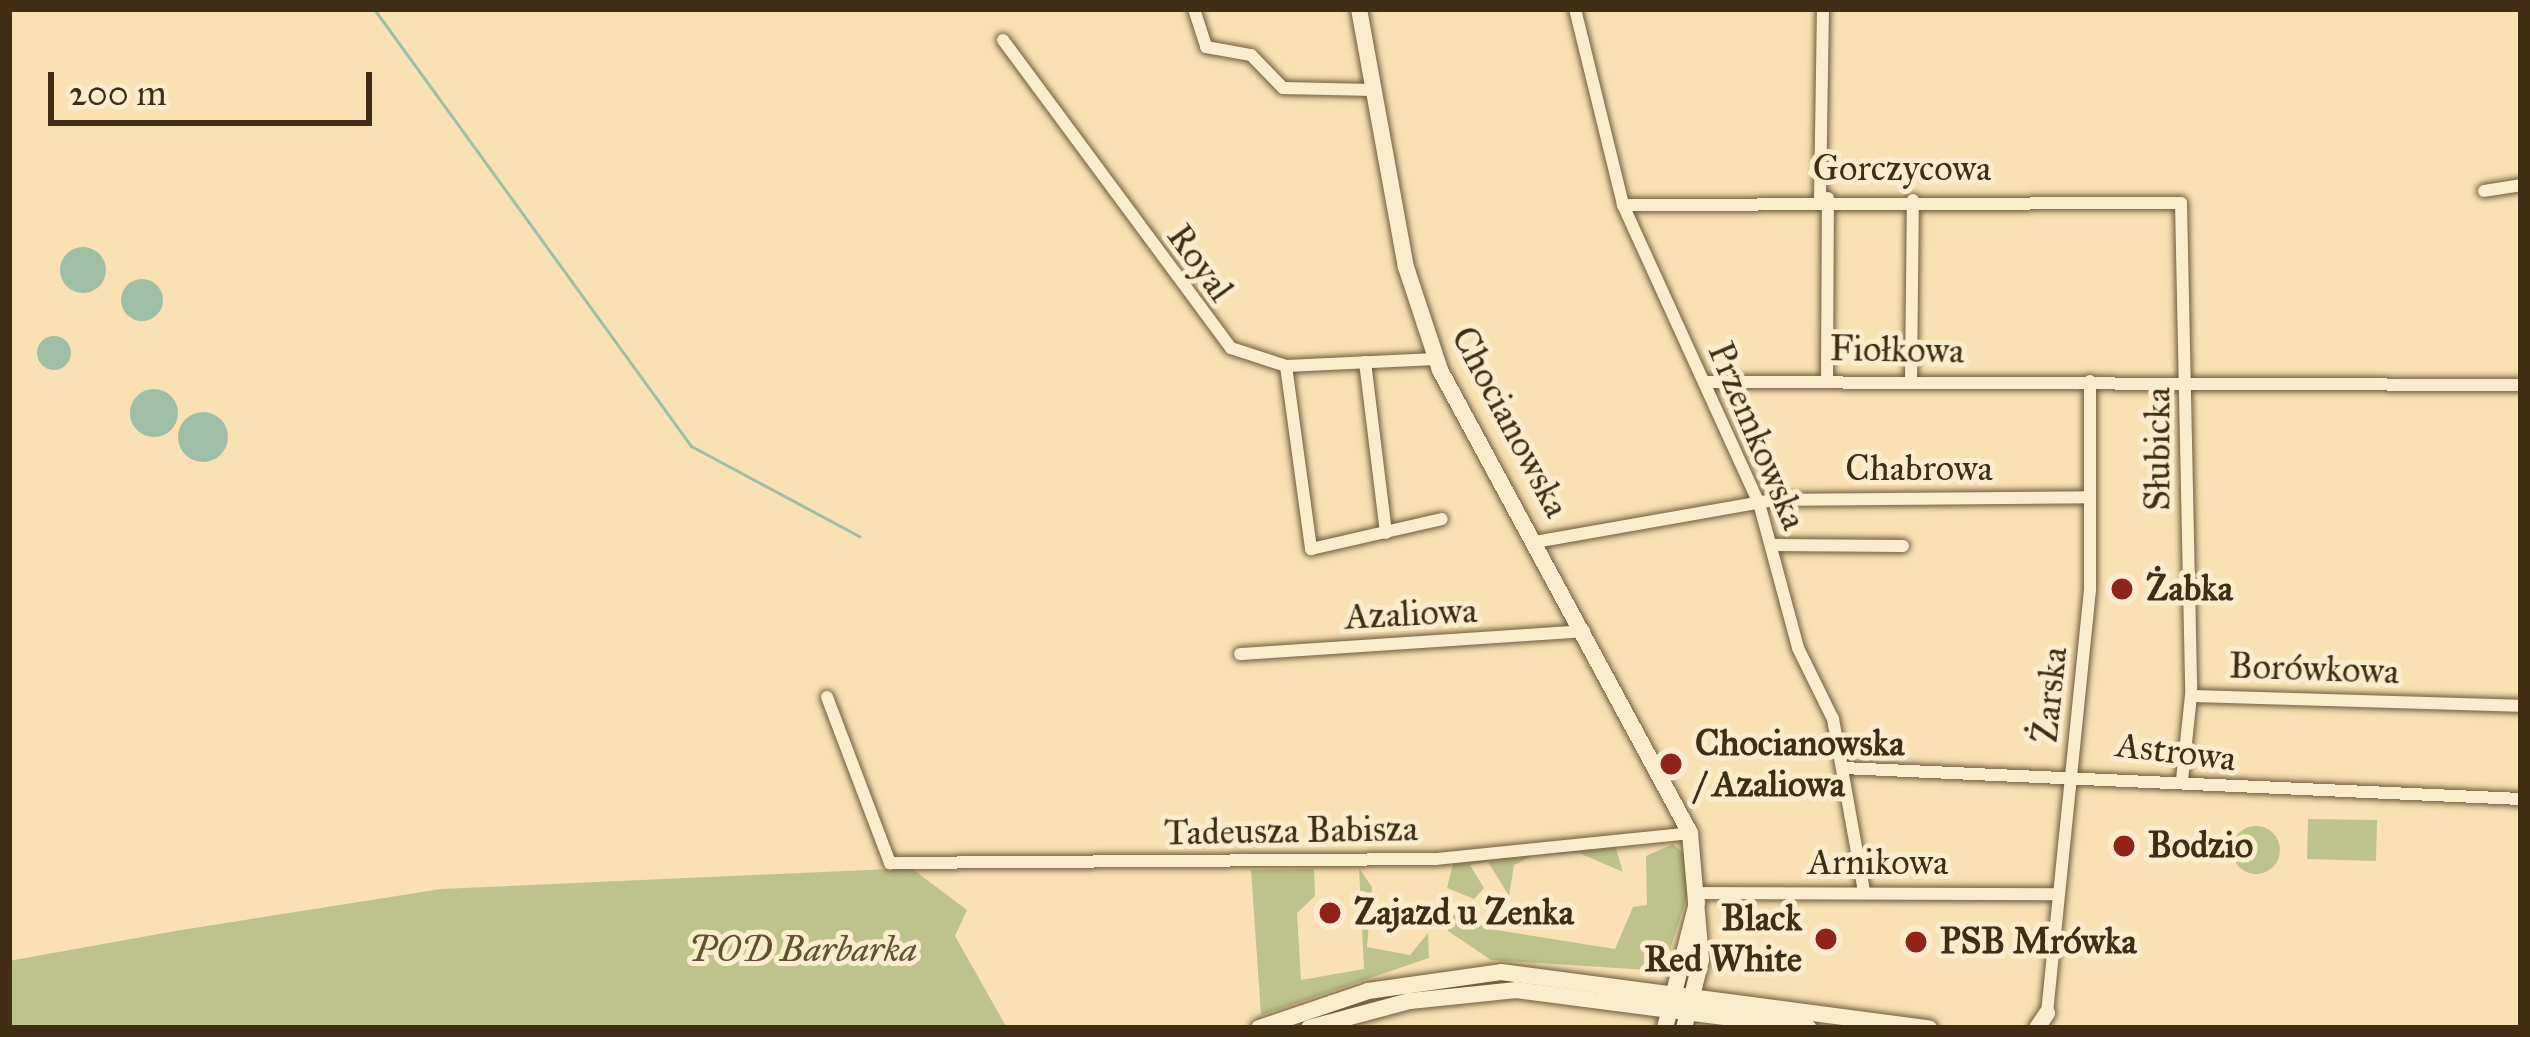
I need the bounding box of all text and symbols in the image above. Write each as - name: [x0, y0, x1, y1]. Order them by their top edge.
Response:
- scale bar: [54, 48, 378, 122]
- text: 200 m: [69, 71, 167, 115]
- street label: Gorczycowa: [1813, 147, 1991, 191]
- street label: Royal: [1158, 216, 1242, 310]
- street label: Chocianowska: [1442, 319, 1578, 525]
- street label: Fiołkowa: [1829, 327, 1965, 373]
- street label: Przemkowska: [1698, 336, 1816, 536]
- street label: Słubicka: [2136, 387, 2180, 511]
- street label: Chabrowa: [1845, 447, 1993, 491]
- place label: Żabka: [2146, 567, 2233, 611]
- marker: Żabka: [2109, 576, 2135, 602]
- street label: Azaliowa: [1344, 589, 1478, 639]
- street label: Borówkowa: [2228, 644, 2400, 694]
- street label: Żarska: [2023, 645, 2077, 745]
- place label: Chocianowska / Azaliowa: [1695, 721, 1904, 806]
- street label: Astrowa: [2114, 723, 2238, 781]
- marker: Chocianowska / Azaliowa: [1658, 751, 1684, 777]
- street label: Tadeusza Babisza: [1164, 807, 1418, 855]
- place label: Bodzio: [2148, 824, 2253, 868]
- marker: Bodzio: [2111, 833, 2137, 859]
- street label: Arnikowa: [1808, 841, 1948, 885]
- place label: Zajazd u Zenka: [1354, 891, 1574, 935]
- place label: Black Red White: [1644, 896, 1802, 981]
- marker: Zajazd u Zenka: [1317, 900, 1343, 926]
- place label: PSB Mrówka: [1940, 920, 2137, 964]
- marker: Black Red White: [1813, 926, 1839, 952]
- park label: POD Barbarka: [689, 928, 917, 972]
- marker: PSB Mrówka: [1903, 929, 1929, 955]

